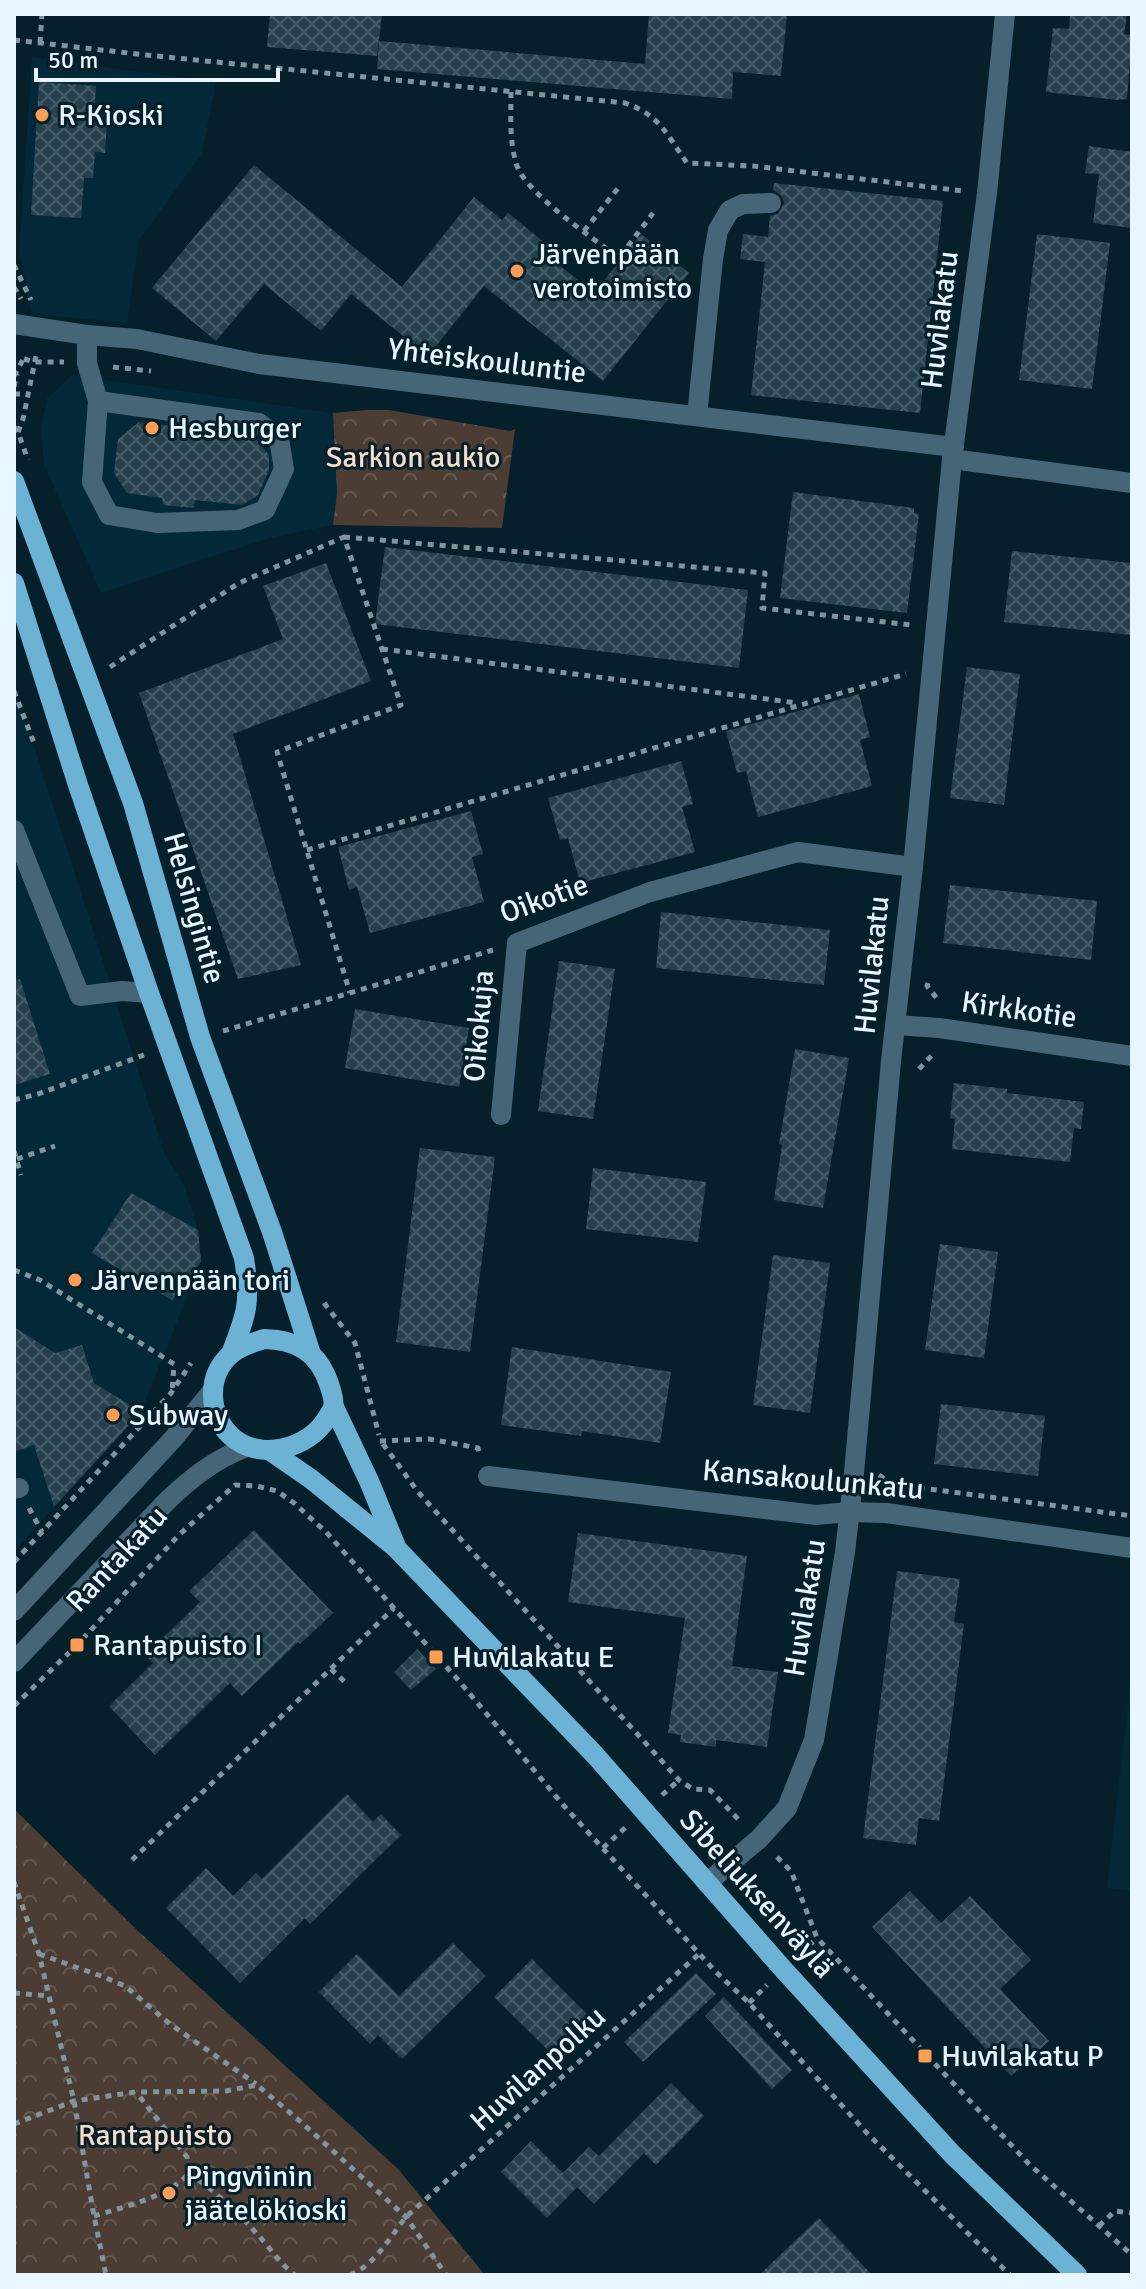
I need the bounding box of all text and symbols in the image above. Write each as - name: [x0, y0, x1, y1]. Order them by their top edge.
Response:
- scale bar: [36, 32, 278, 82]
- text: 50 m: [48, 45, 98, 75]
- place label: R-Kioski: [58, 97, 164, 134]
- marker: R-Kioski: [33, 106, 51, 124]
- place label: Järvenpään verotoimisto: [533, 236, 692, 307]
- street label: Huvilakatu: [913, 249, 967, 391]
- marker: Järvenpään verotoimisto: [508, 262, 526, 280]
- street label: Yhteiskouluntie: [386, 330, 588, 392]
- place label: Hesburger: [168, 410, 301, 447]
- marker: Hesburger: [143, 419, 161, 437]
- park label: Sarkion aukio: [326, 439, 500, 476]
- street label: Helsingintie: [155, 828, 233, 988]
- street label: Oikotie: [495, 866, 593, 932]
- street label: Huvilakatu: [846, 894, 898, 1036]
- street label: Oikokuja: [456, 968, 502, 1084]
- street label: Kirkkotie: [959, 984, 1079, 1036]
- place label: Järvenpään tori: [91, 1262, 290, 1299]
- marker: Järvenpään tori: [66, 1271, 84, 1289]
- place label: Subway: [129, 1397, 228, 1434]
- marker: Subway: [104, 1406, 122, 1424]
- street label: Kansakoulunkatu: [701, 1452, 925, 1508]
- street label: Rantakatu: [58, 1498, 176, 1620]
- street label: Huvilakatu: [776, 1536, 834, 1680]
- place label: Rantapuisto I: [93, 1627, 263, 1664]
- marker: Rantapuisto I: [68, 1636, 86, 1654]
- place label: Huvilakatu E: [452, 1639, 615, 1676]
- marker: Huvilakatu E: [427, 1648, 445, 1666]
- street label: Sibeliuksenväylä: [671, 1802, 843, 1986]
- street label: Huvilanpolku: [463, 1998, 613, 2140]
- place label: Huvilakatu P: [941, 2038, 1104, 2075]
- marker: Huvilakatu P: [916, 2047, 934, 2065]
- park label: Rantapuisto: [78, 2117, 232, 2154]
- place label: Pingviinin jäätelökioski: [185, 2158, 347, 2229]
- marker: Pingviinin jäätelökioski: [160, 2184, 178, 2202]

